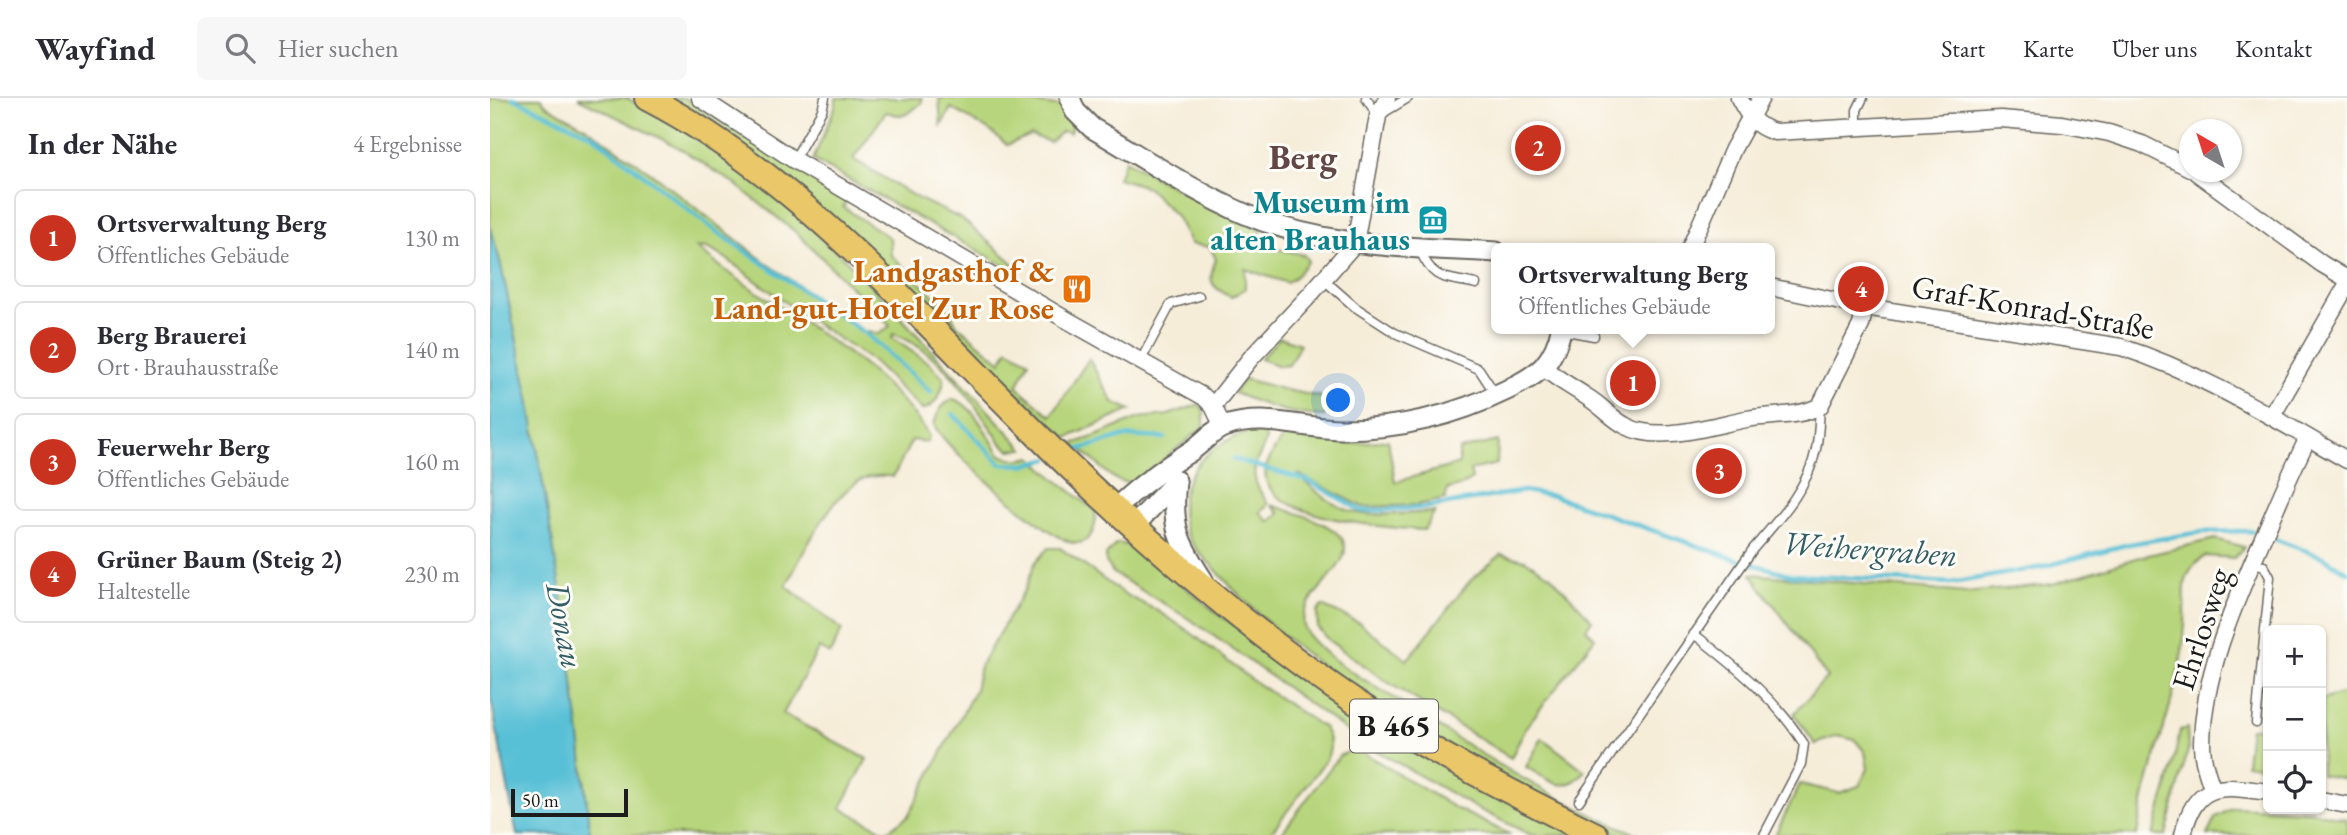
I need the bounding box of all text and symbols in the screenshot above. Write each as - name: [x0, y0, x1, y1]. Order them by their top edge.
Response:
- search box: [197, 17, 687, 80]
- text: Wayfind: [35, 27, 155, 70]
- icon: search: [221, 29, 259, 67]
- text: Hier suchen: [277, 31, 399, 65]
- text: Start: [1941, 33, 1985, 64]
- text: Karte: [2023, 33, 2074, 64]
- text: Über uns: [2112, 33, 2197, 64]
- text: Kontakt: [2235, 33, 2312, 64]
- north arrow: [2179, 119, 2242, 182]
- pin: 2: [1515, 122, 1561, 174]
- text: In der Nähe: [28, 124, 177, 163]
- text: 4 Ergebnisse: [353, 129, 462, 159]
- district label: Berg: [1269, 134, 1338, 179]
- place label: Museum im alten Brauhaus: [1210, 181, 1410, 260]
- museum icon: Museum im alten Brauhaus: [1416, 203, 1450, 237]
- text: Ortsverwaltung Berg: [97, 206, 327, 240]
- text: 1: [47, 223, 59, 253]
- text: 130 m: [404, 223, 460, 253]
- text: Öffentliches Gebäude: [97, 240, 289, 270]
- popup: [1491, 243, 1775, 334]
- place label: Landgasthof & Land-gut-Hotel Zur Rose: [713, 250, 1054, 329]
- text: Ortsverwaltung Berg: [1518, 257, 1748, 291]
- pin: 4: [1838, 263, 1884, 315]
- street label: Graf-Konrad-Straße: [1908, 265, 2158, 349]
- restaurant icon: Landgasthof & Land-gut-Hotel Zur Rose: [1060, 272, 1094, 306]
- text: Öffentliches Gebäude: [1518, 291, 1711, 321]
- text: Berg Brauerei: [97, 318, 247, 352]
- text: 2: [47, 335, 59, 365]
- text: 140 m: [404, 335, 460, 365]
- text: Ort · Brauhausstraße: [97, 352, 278, 382]
- pin: 1: [1610, 357, 1656, 409]
- your location: [1321, 383, 1355, 417]
- text: Feuerwehr Berg: [97, 430, 270, 464]
- pin: 3: [1696, 445, 1742, 497]
- text: 3: [47, 447, 59, 477]
- text: 160 m: [404, 447, 460, 477]
- text: Öffentliches Gebäude: [97, 464, 289, 494]
- water label: Weihergraben: [1781, 521, 1959, 576]
- text: Grüner Baum (Steig 2): [97, 542, 342, 576]
- text: 4: [47, 559, 59, 589]
- text: 230 m: [404, 559, 460, 589]
- street label: Ehrlosweg: [2161, 561, 2241, 696]
- text: Haltestelle: [97, 576, 190, 606]
- water label: Donau: [536, 577, 595, 672]
- map controls: [2263, 625, 2326, 814]
- button: +: [2263, 625, 2326, 688]
- button: −: [2263, 688, 2326, 751]
- road number: B 465: [1350, 699, 1438, 752]
- button: locate: [2263, 751, 2326, 814]
- scale bar: [511, 786, 628, 818]
- text: 50 m: [522, 788, 559, 813]

